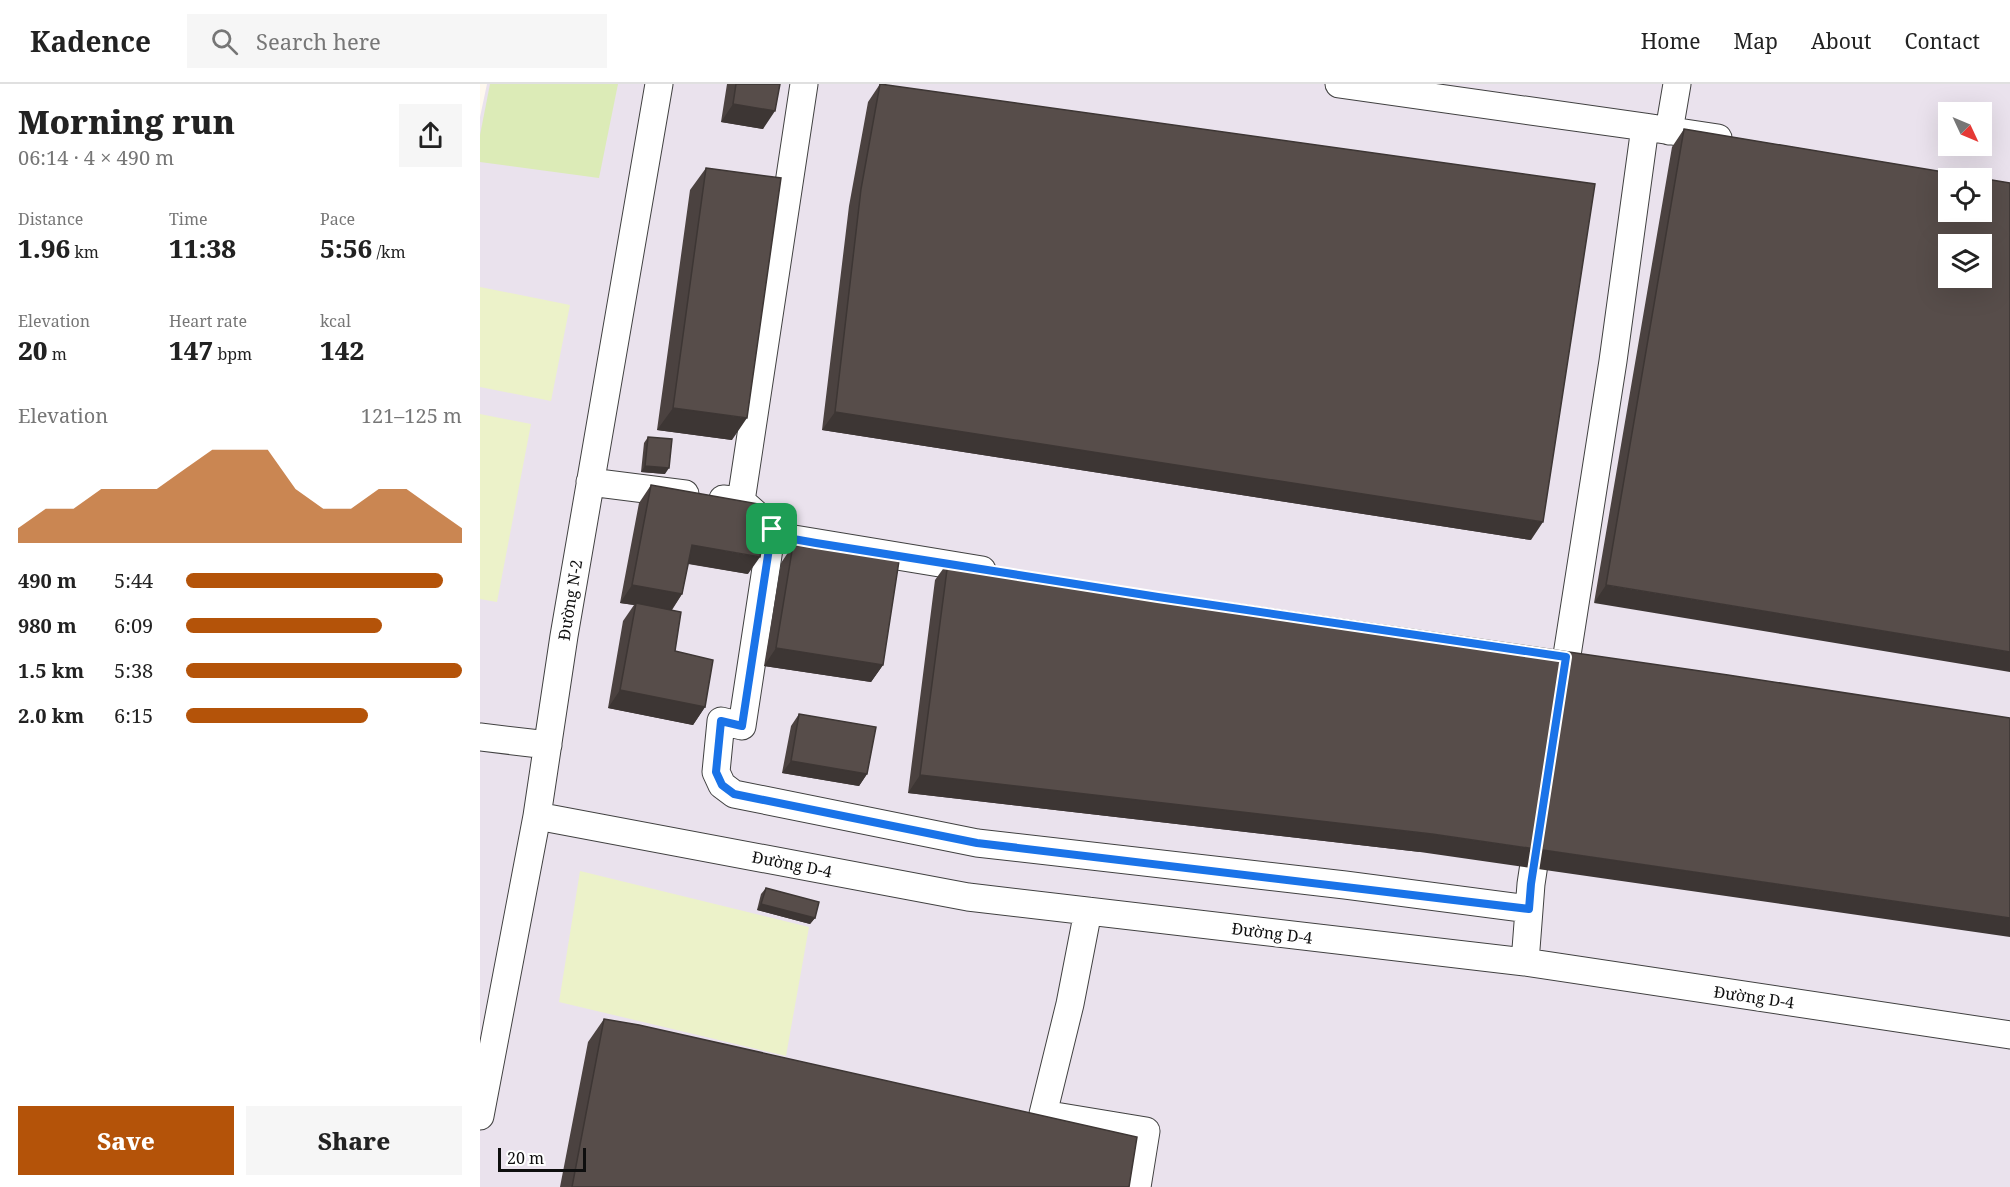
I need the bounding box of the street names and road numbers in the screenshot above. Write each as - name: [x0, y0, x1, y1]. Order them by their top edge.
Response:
- street label: Đường N-2: [553, 558, 587, 642]
- street label: Đường D-4: [750, 845, 834, 883]
- street label: Đường D-4: [1230, 917, 1314, 949]
- street label: Đường D-4: [1712, 980, 1796, 1014]

